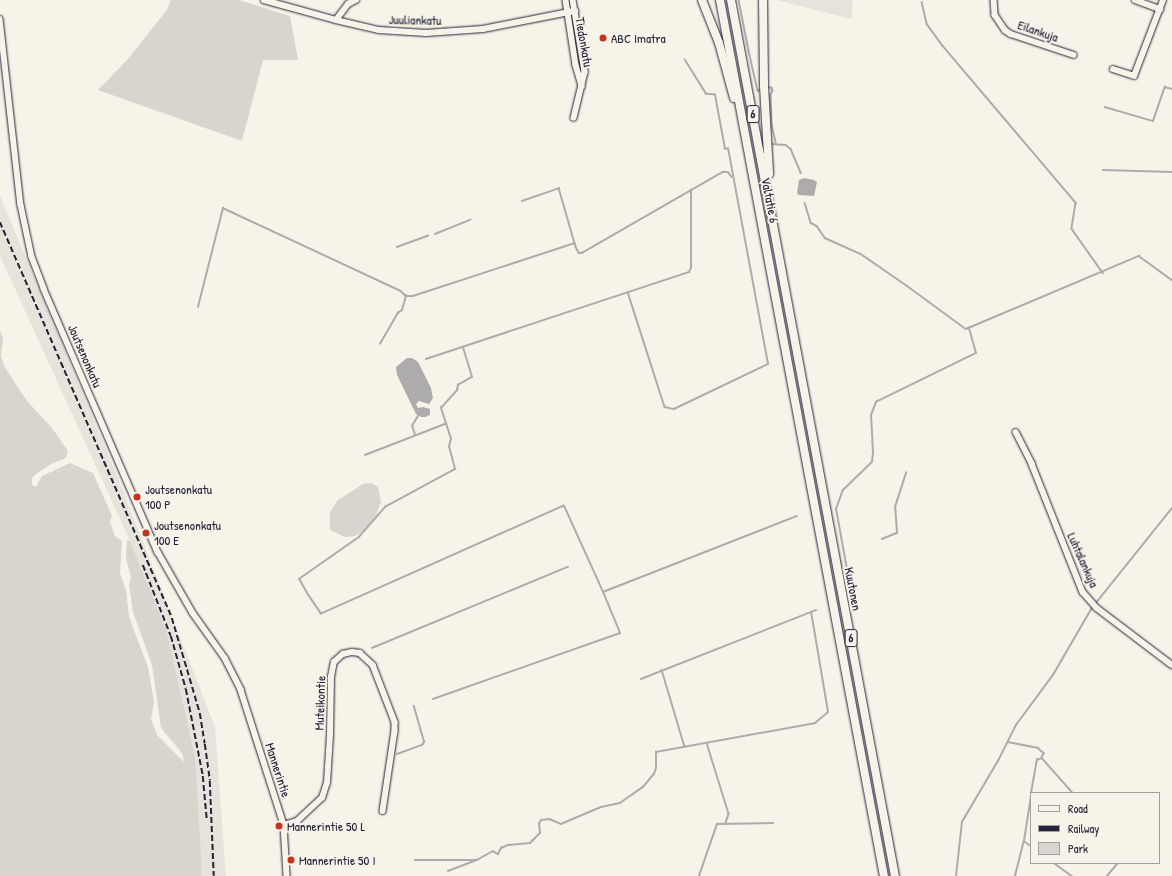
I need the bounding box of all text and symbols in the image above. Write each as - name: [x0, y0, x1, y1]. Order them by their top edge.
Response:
- street label: Juuliankatu: [389, 12, 441, 28]
- street label: Tiedonkatu: [572, 16, 596, 68]
- street label: Eilankuja: [1016, 17, 1060, 45]
- place label: ABC Imatra: [611, 30, 666, 46]
- marker: ABC Imatra: [598, 33, 608, 43]
- road number: 6: [746, 104, 760, 124]
- street label: Valtatie 6: [758, 176, 782, 224]
- street label: Joutsenonkatu: [65, 322, 105, 390]
- place label: Joutsenonkatu 100 P: [145, 482, 212, 513]
- marker: Joutsenonkatu 100 P: [132, 492, 142, 502]
- place label: Joutsenonkatu 100 E: [154, 518, 221, 549]
- marker: Joutsenonkatu 100 E: [141, 528, 151, 538]
- street label: Luhtalankuja: [1064, 530, 1102, 590]
- street label: Kuutonen: [841, 566, 865, 612]
- road number: 6: [844, 628, 858, 648]
- street label: Muteikontie: [311, 675, 329, 731]
- street label: Mannerintie: [262, 741, 294, 799]
- legend: [1030, 792, 1160, 864]
- text: Road: [1068, 800, 1088, 817]
- place label: Mannerintie 50 L: [287, 818, 365, 834]
- text: Railway: [1068, 820, 1099, 837]
- marker: Mannerintie 50 L: [274, 821, 284, 831]
- text: Park: [1068, 840, 1088, 857]
- place label: Mannerintie 50 I: [299, 852, 375, 868]
- marker: Mannerintie 50 I: [286, 855, 296, 865]

